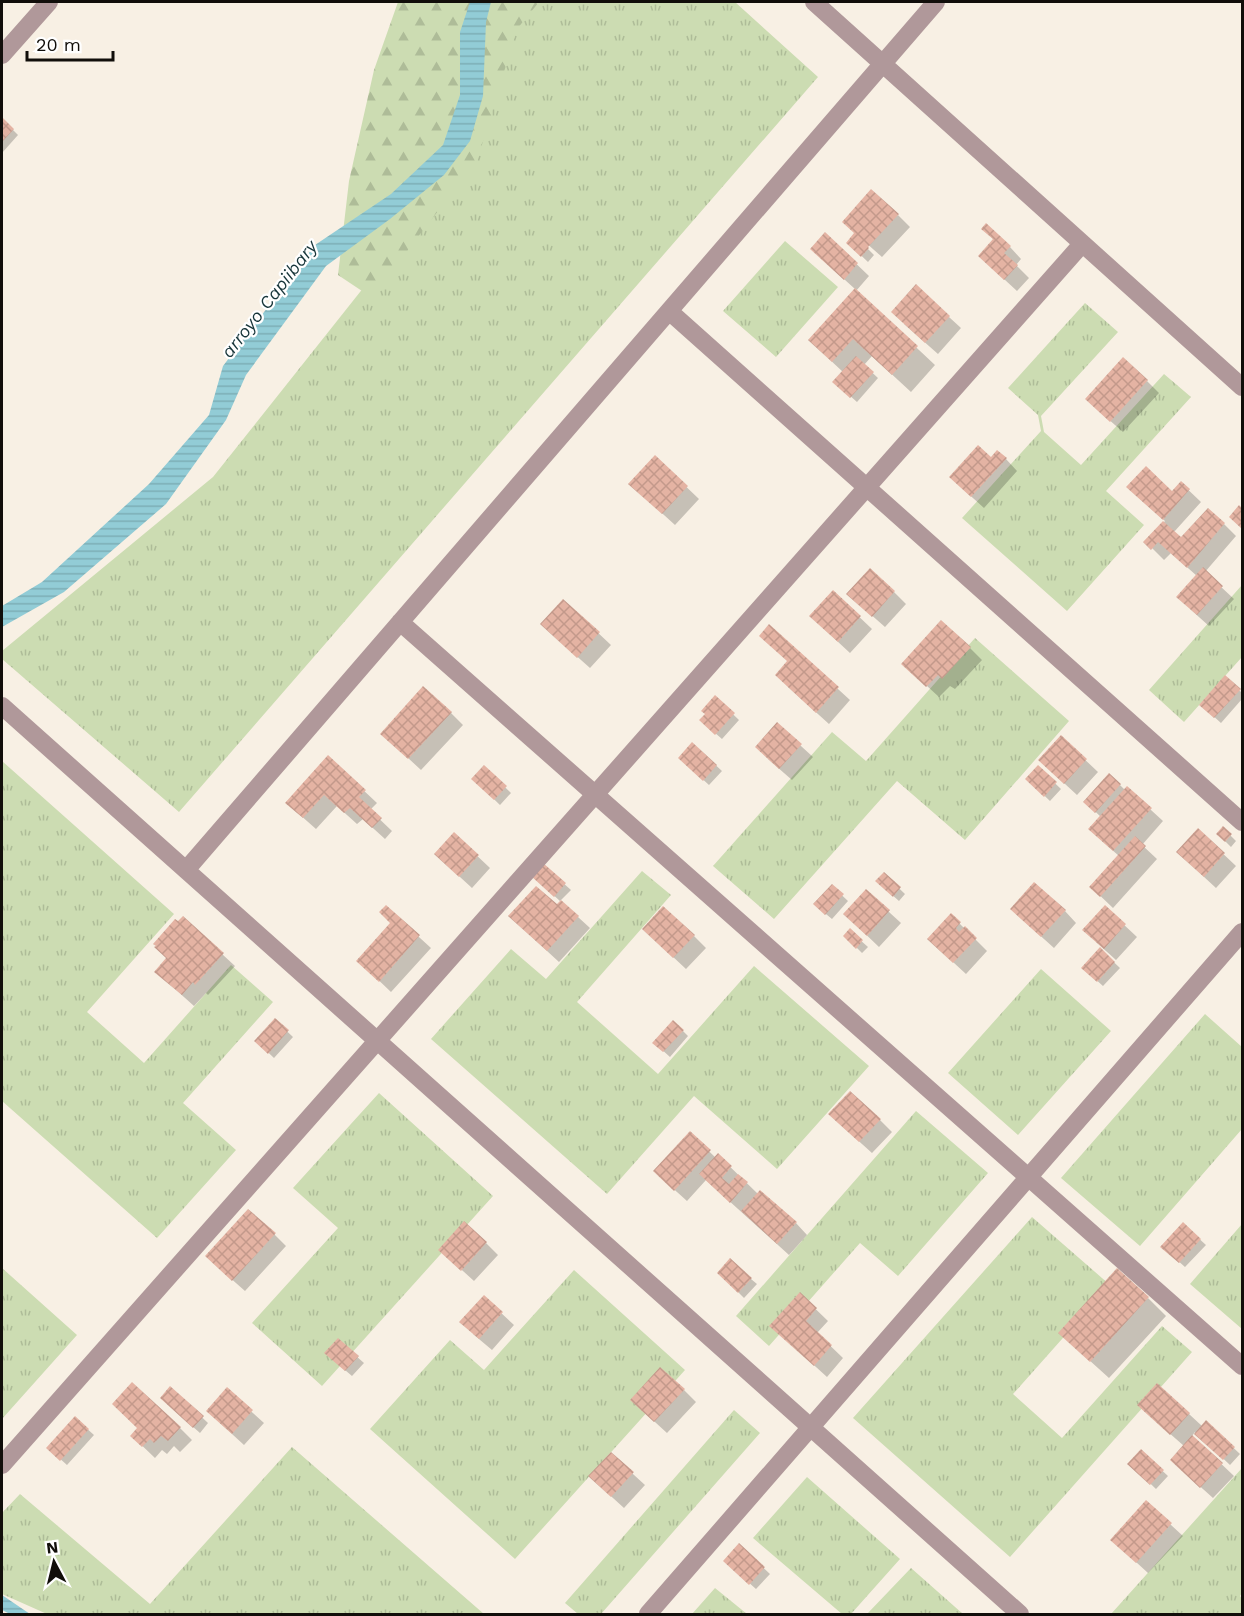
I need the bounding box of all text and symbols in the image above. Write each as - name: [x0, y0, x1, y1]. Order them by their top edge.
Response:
- scale bar: [27, 24, 112, 62]
- text: 20 m: [36, 34, 81, 55]
- water label: arroyo Capiibary: [217, 235, 322, 362]
- north arrow: [24, 1532, 84, 1592]
- text: N: [45, 1537, 59, 1558]

